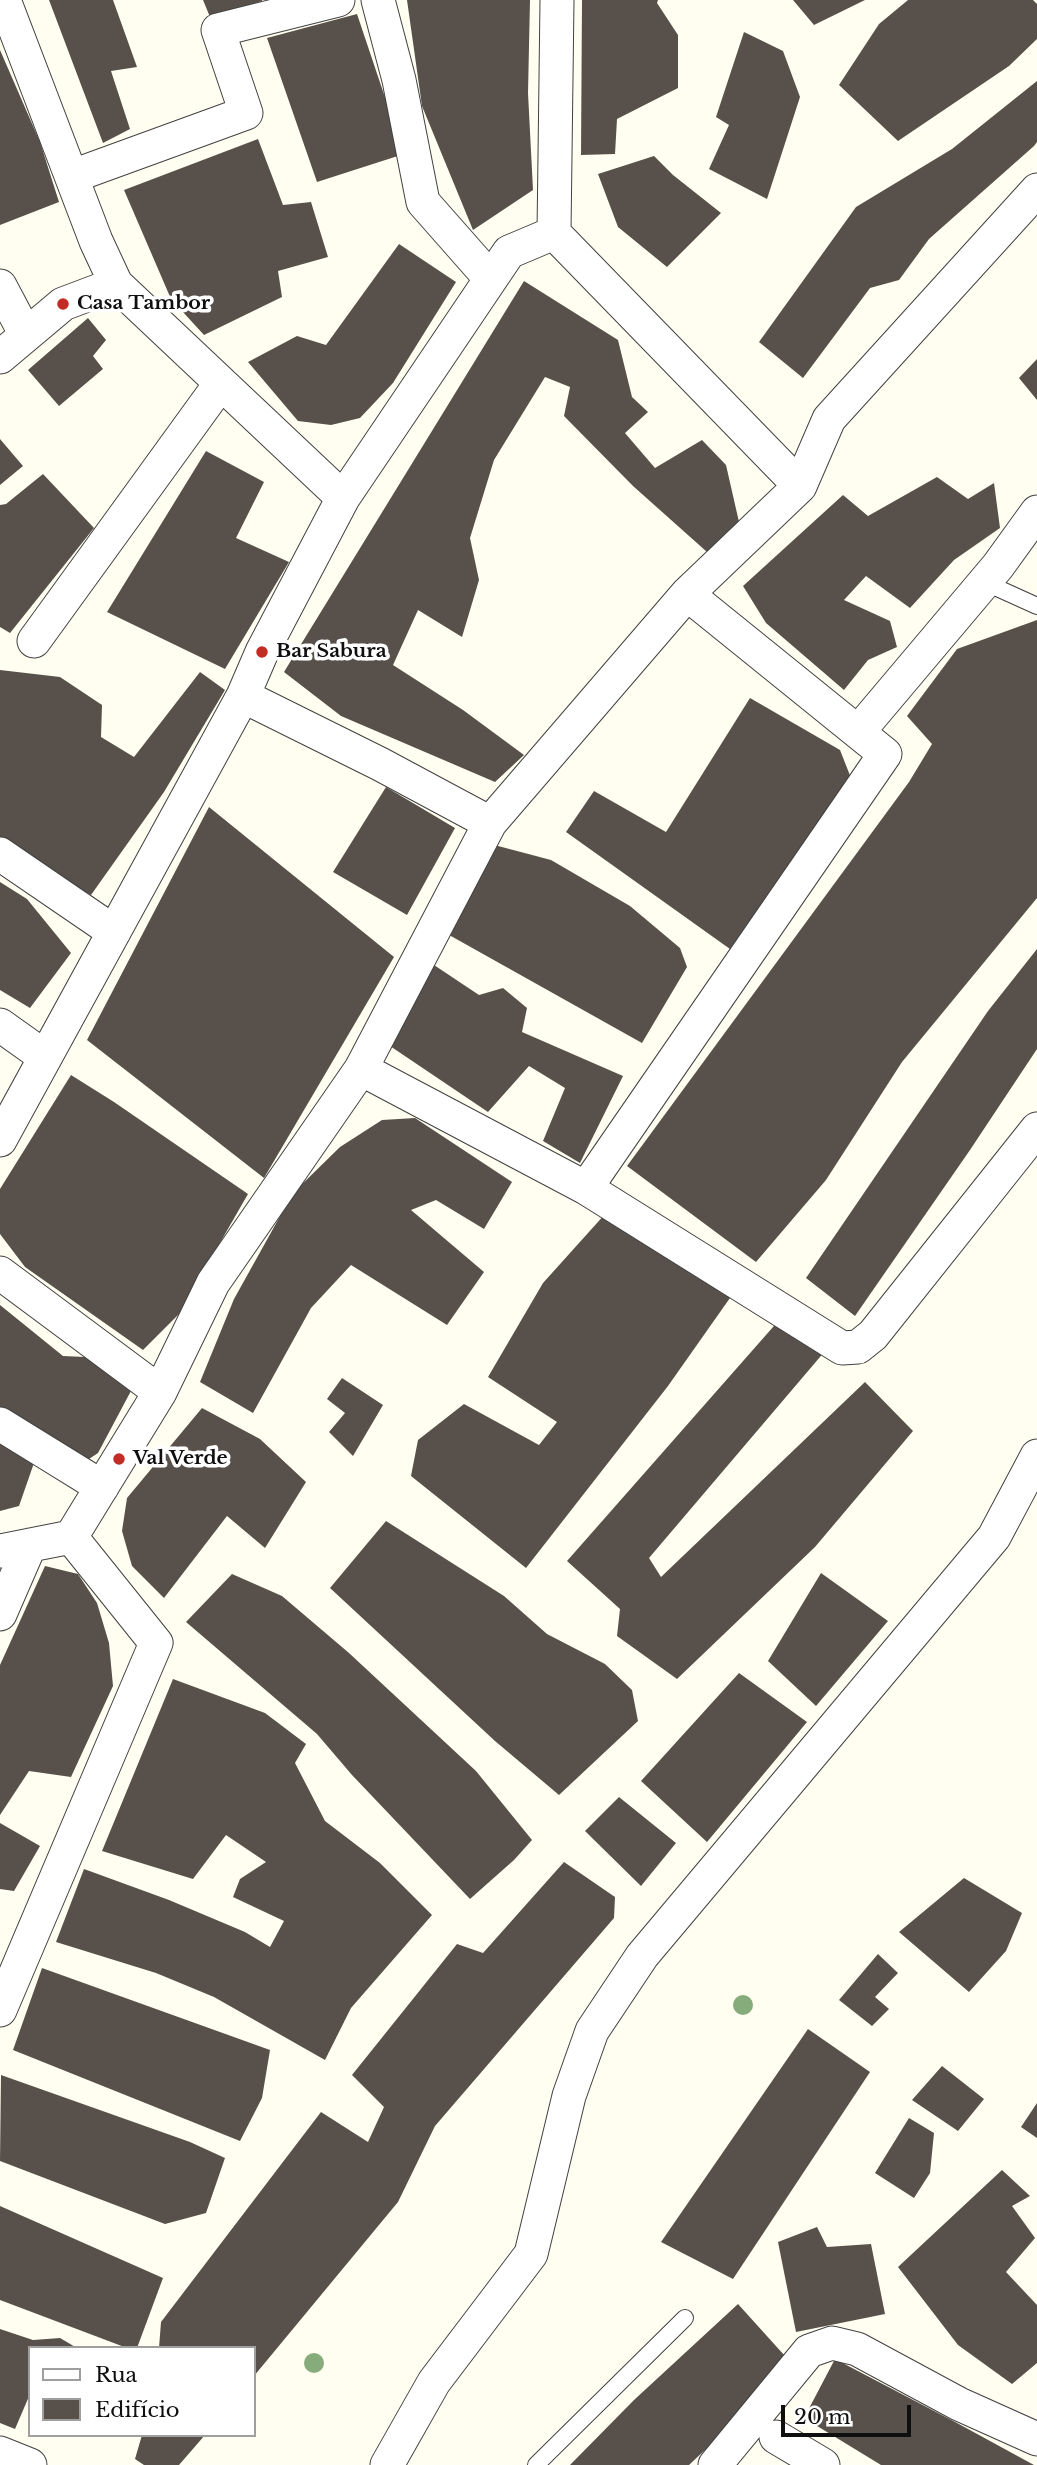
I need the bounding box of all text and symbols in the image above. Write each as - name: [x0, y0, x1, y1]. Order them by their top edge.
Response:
- place label: Casa Tambor: [77, 293, 210, 315]
- marker: Casa Tambor: [55, 296, 71, 312]
- place label: Bar Sabura: [276, 641, 387, 663]
- marker: Bar Sabura: [254, 644, 270, 660]
- place label: Val Verde: [133, 1448, 228, 1470]
- marker: Val Verde: [111, 1451, 127, 1467]
- legend: [28, 2346, 256, 2437]
- text: Rua: [95, 2362, 137, 2388]
- scale bar: [785, 2392, 914, 2436]
- text: Edifício: [95, 2397, 180, 2423]
- text: 20 m: [794, 2404, 851, 2430]

